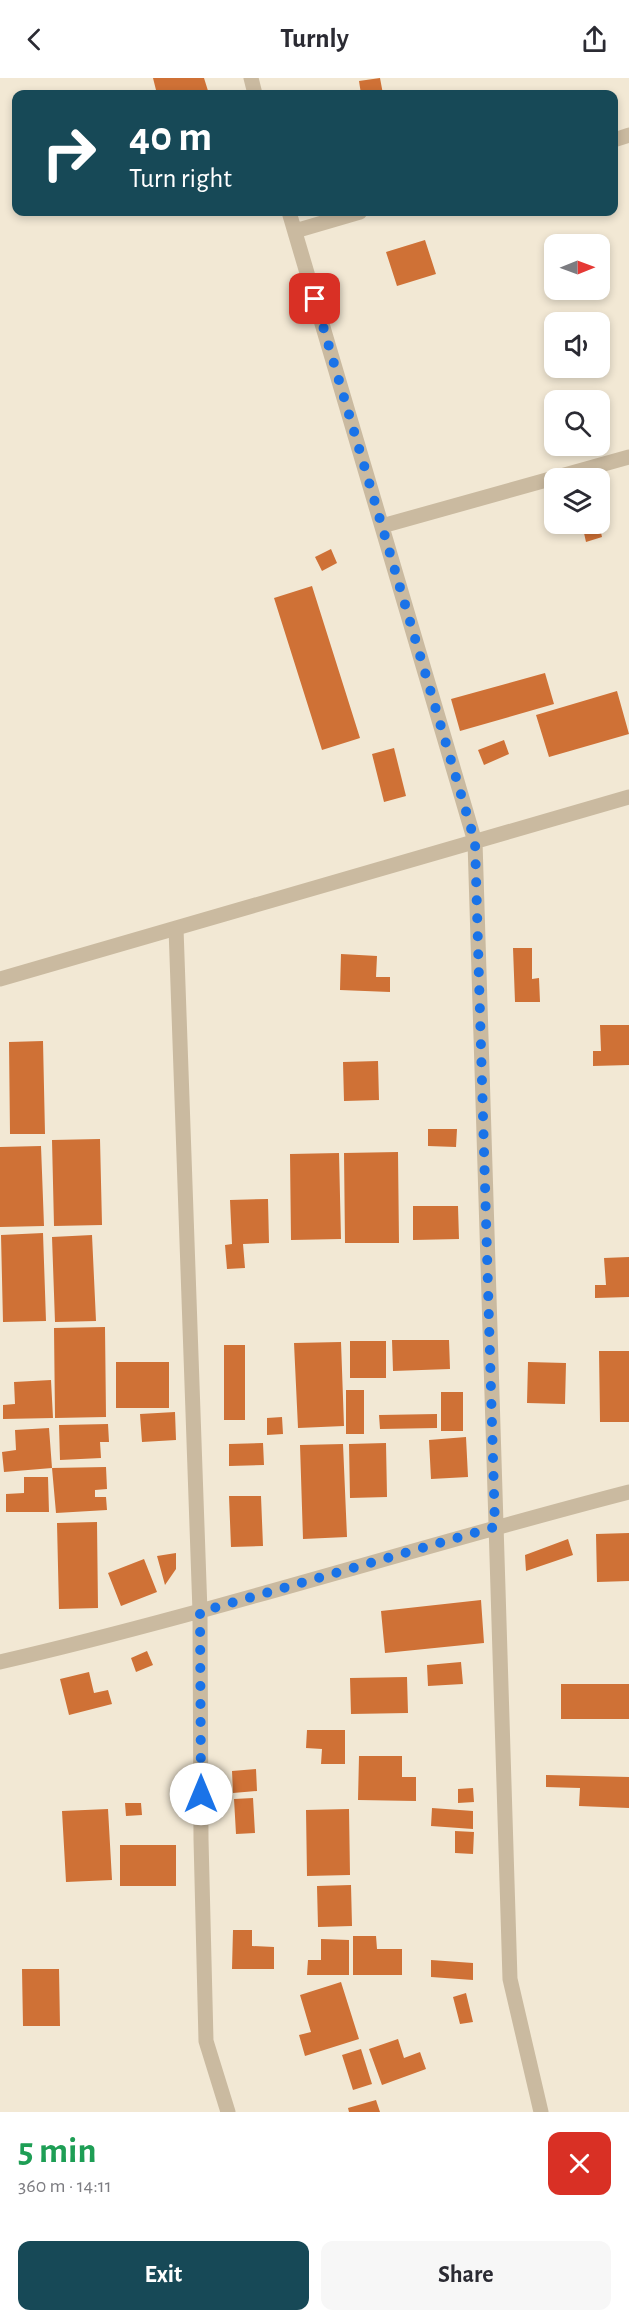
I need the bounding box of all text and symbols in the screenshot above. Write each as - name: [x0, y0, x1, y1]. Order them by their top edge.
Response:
- icon: back: [18, 23, 51, 56]
- icon: share: [578, 23, 611, 56]
- text: Turnly: [280, 25, 349, 52]
- icon: right: [30, 114, 108, 192]
- text: 40 m: [129, 116, 212, 158]
- text: Turn right: [129, 165, 232, 192]
- north arrow: [544, 234, 610, 300]
- map controls: [544, 234, 610, 534]
- pin: [289, 273, 340, 324]
- icon: arrive: [298, 282, 331, 315]
- button: sound: [544, 312, 610, 378]
- button: search: [544, 390, 610, 456]
- button: layers: [544, 468, 610, 534]
- position arrow: [169, 1762, 233, 1826]
- button: close: [548, 2132, 611, 2195]
- text: 5 min: [18, 2133, 96, 2169]
- text: 360 m · 14:11: [18, 2176, 112, 2196]
- button: Exit: [18, 2241, 309, 2310]
- button: Share: [321, 2241, 611, 2310]

